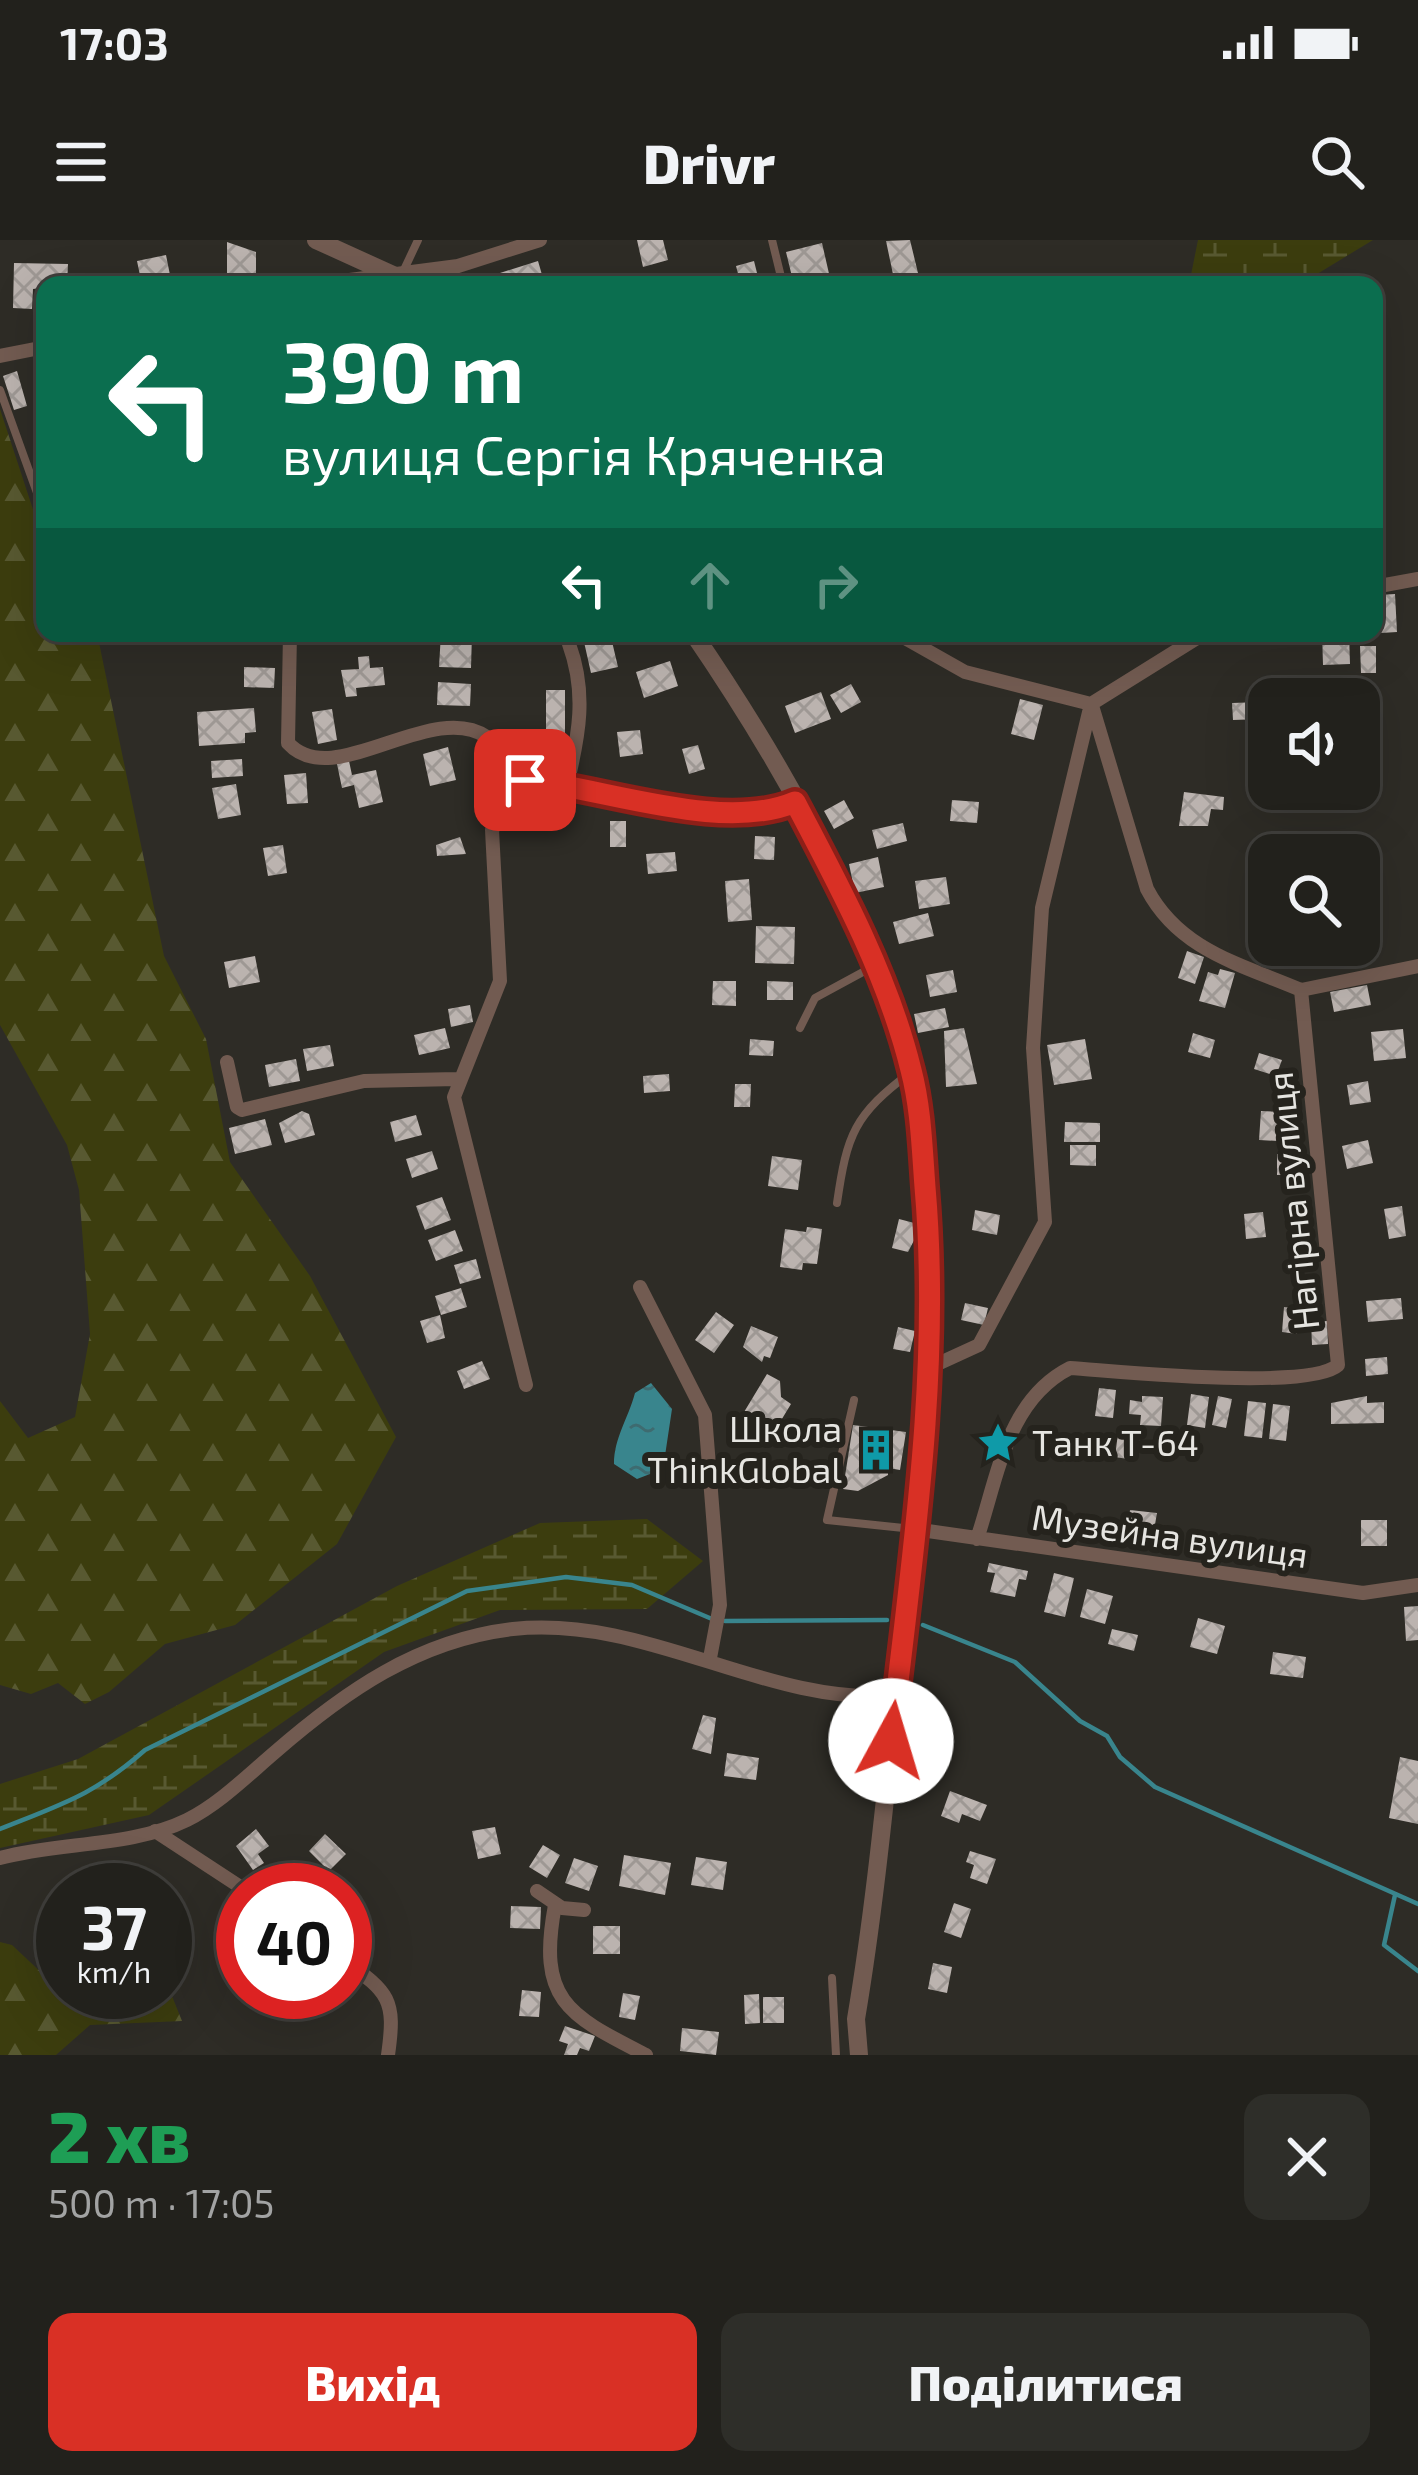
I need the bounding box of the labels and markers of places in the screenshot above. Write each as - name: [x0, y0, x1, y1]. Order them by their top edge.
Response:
- pin: [474, 729, 576, 831]
- place label: Школа ThinkGlobal: [647, 1406, 842, 1490]
- place icon: Танк Т-64: [975, 1420, 1021, 1466]
- place label: Танк Т-64: [1032, 1420, 1199, 1463]
- building icon: Школа ThinkGlobal: [853, 1427, 899, 1473]

